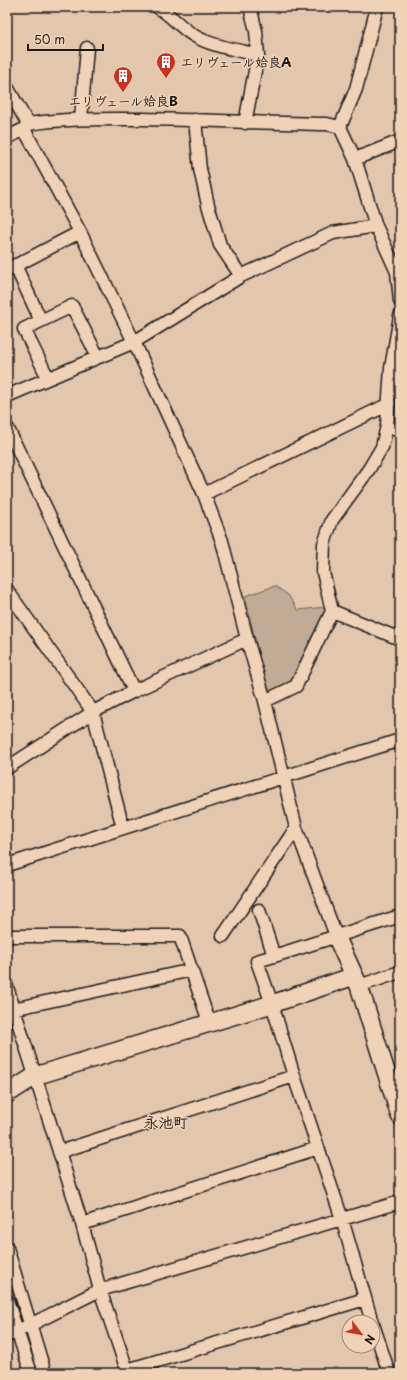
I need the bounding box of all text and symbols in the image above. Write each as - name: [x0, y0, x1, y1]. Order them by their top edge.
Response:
- scale bar: [28, 26, 103, 52]
- text: 50 m: [34, 30, 65, 48]
- building icon: エリヴェール姶良A: [155, 51, 177, 79]
- place label: エリヴェール姶良A: [180, 52, 291, 71]
- building icon: エリヴェール姶良B: [112, 65, 134, 93]
- place label: エリヴェール姶良B: [68, 91, 178, 110]
- district label: 永池町: [143, 1110, 189, 1133]
- north arrow: [341, 1314, 381, 1354]
- text: N: [360, 1331, 379, 1348]

